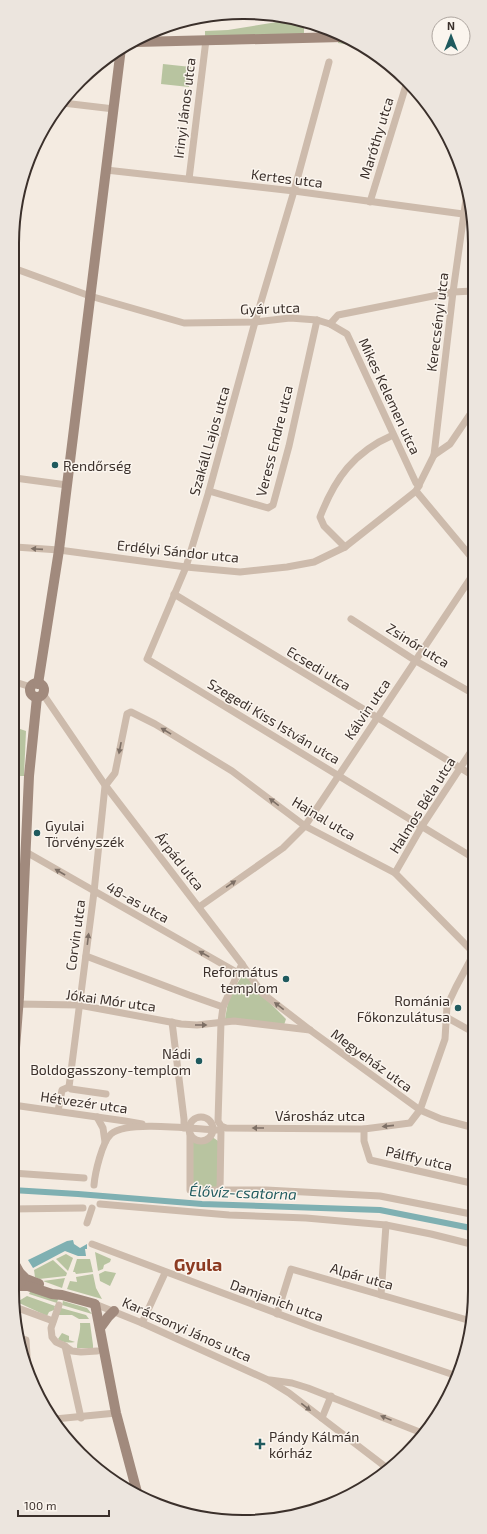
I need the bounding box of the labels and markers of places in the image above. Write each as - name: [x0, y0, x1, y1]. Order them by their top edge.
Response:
- place label: Rendőrség: [63, 457, 131, 474]
- marker: Rendőrség: [50, 460, 60, 470]
- place label: Gyulai Törvényszék: [45, 817, 124, 850]
- marker: Gyulai Törvényszék: [32, 828, 42, 838]
- place label: Református templom: [203, 963, 278, 996]
- marker: Református templom: [281, 974, 291, 984]
- place label: Románia Főkonzulátusa: [357, 992, 450, 1025]
- marker: Románia Főkonzulátusa: [453, 1003, 463, 1013]
- place label: Nádi Boldogasszony-templom: [30, 1045, 191, 1078]
- marker: Nádi Boldogasszony-templom: [194, 1056, 204, 1066]
- place label: Pándy Kálmán kórház: [269, 1428, 359, 1461]
- marker: Pándy Kálmán kórház: [254, 1438, 266, 1450]

